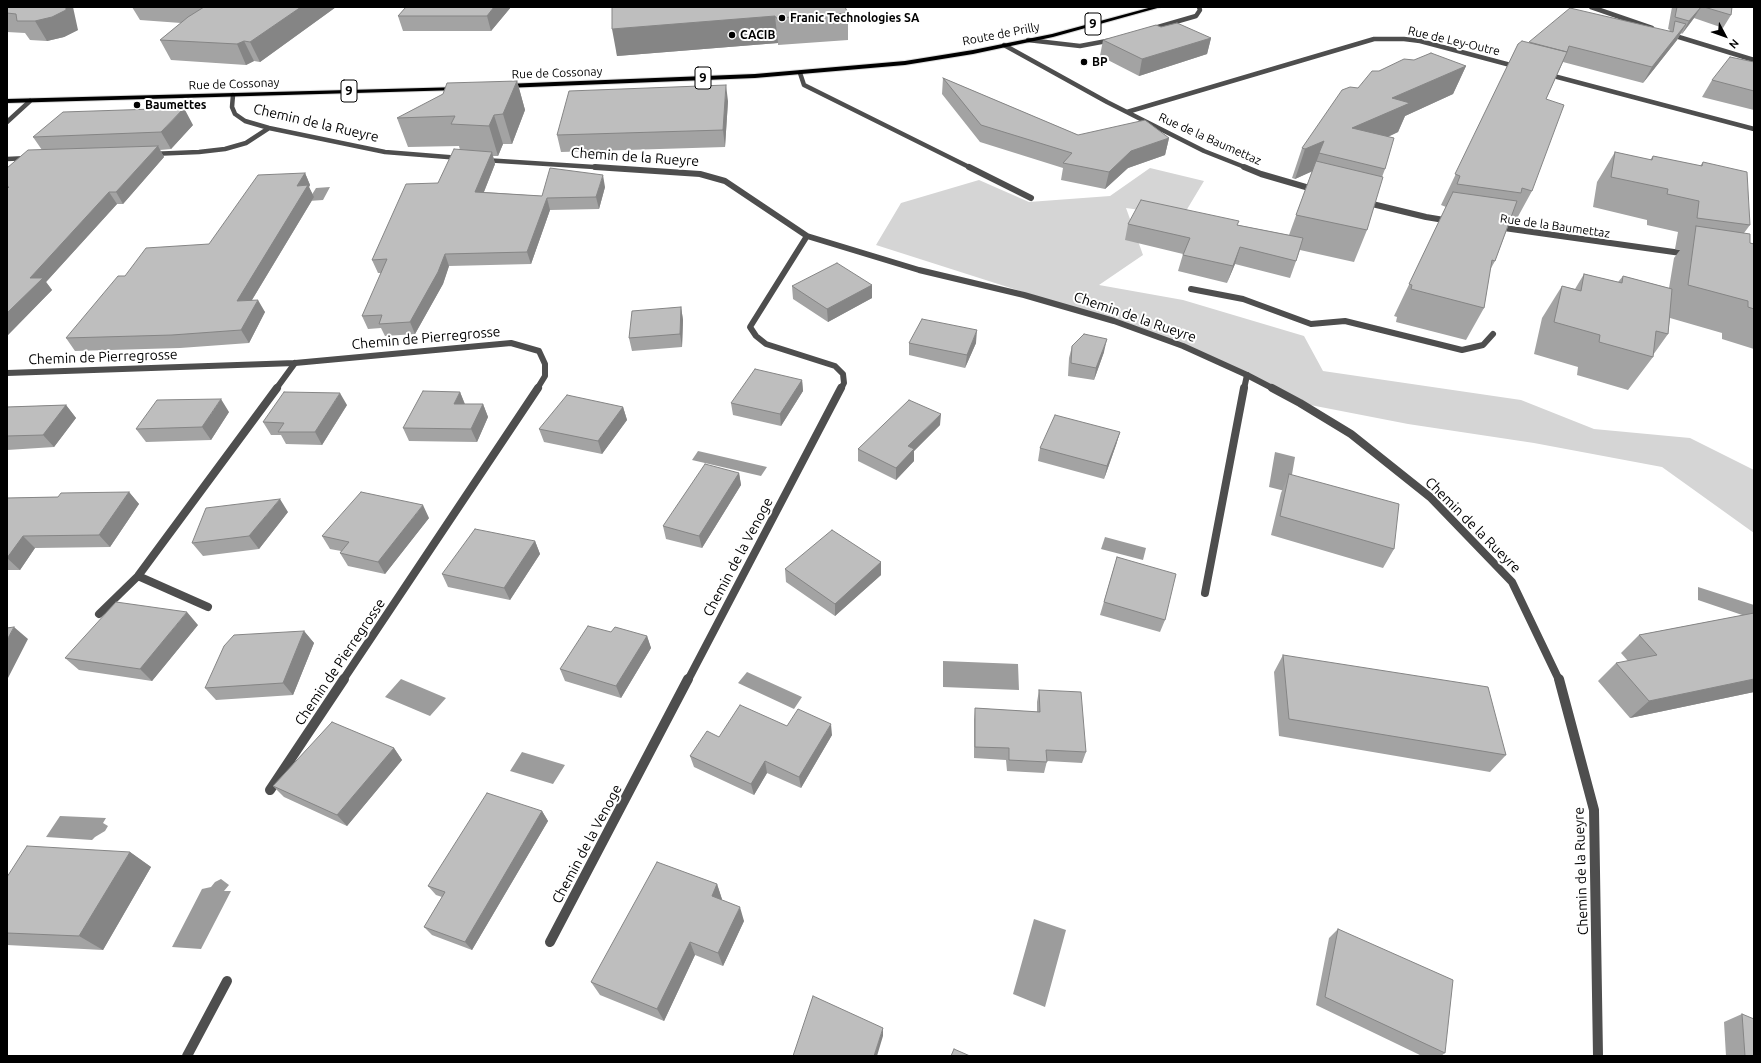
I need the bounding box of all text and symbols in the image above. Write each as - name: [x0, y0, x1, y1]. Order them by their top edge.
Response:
- place label: Franic Technologies SA: [790, 11, 919, 25]
- marker: Franic Technologies SA: [777, 13, 787, 23]
- road number: 9: [1085, 13, 1101, 35]
- north arrow: [1705, 16, 1745, 56]
- street label: Route de Prilly: [961, 19, 1041, 49]
- street label: Rue de Ley-Outre: [1407, 23, 1501, 59]
- place label: CACIB: [740, 28, 775, 42]
- marker: CACIB: [727, 30, 737, 40]
- text: N: [1727, 37, 1741, 51]
- place label: BP: [1092, 55, 1108, 69]
- marker: BP: [1079, 57, 1089, 67]
- street label: Rue de Cossonay: [511, 64, 603, 82]
- road number: 9: [695, 67, 711, 89]
- street label: Rue de Cossonay: [188, 75, 280, 93]
- road number: 9: [341, 80, 357, 102]
- place label: Baumettes: [145, 98, 206, 112]
- marker: Baumettes: [132, 100, 142, 110]
- street label: Chemin de la Rueyre: [252, 100, 380, 146]
- street label: Rue de la Baumettaz: [1156, 110, 1264, 168]
- street label: Chemin de la Rueyre: [570, 144, 700, 170]
- street label: Rue de la Baumettaz: [1499, 211, 1611, 241]
- street label: Chemin de la Rueyre: [1072, 288, 1198, 346]
- street label: Chemin de Pierregrosse: [351, 323, 501, 353]
- street label: Chemin de Pierregrosse: [28, 346, 178, 368]
- street label: Chemin de la Rueyre: [1422, 474, 1524, 576]
- street label: Chemin de la Venoge: [700, 495, 776, 619]
- street label: Chemin de Pierregrosse: [291, 595, 389, 729]
- street label: Chemin de la Venoge: [549, 782, 625, 906]
- street label: Chemin de la Rueyre: [1570, 807, 1592, 935]

